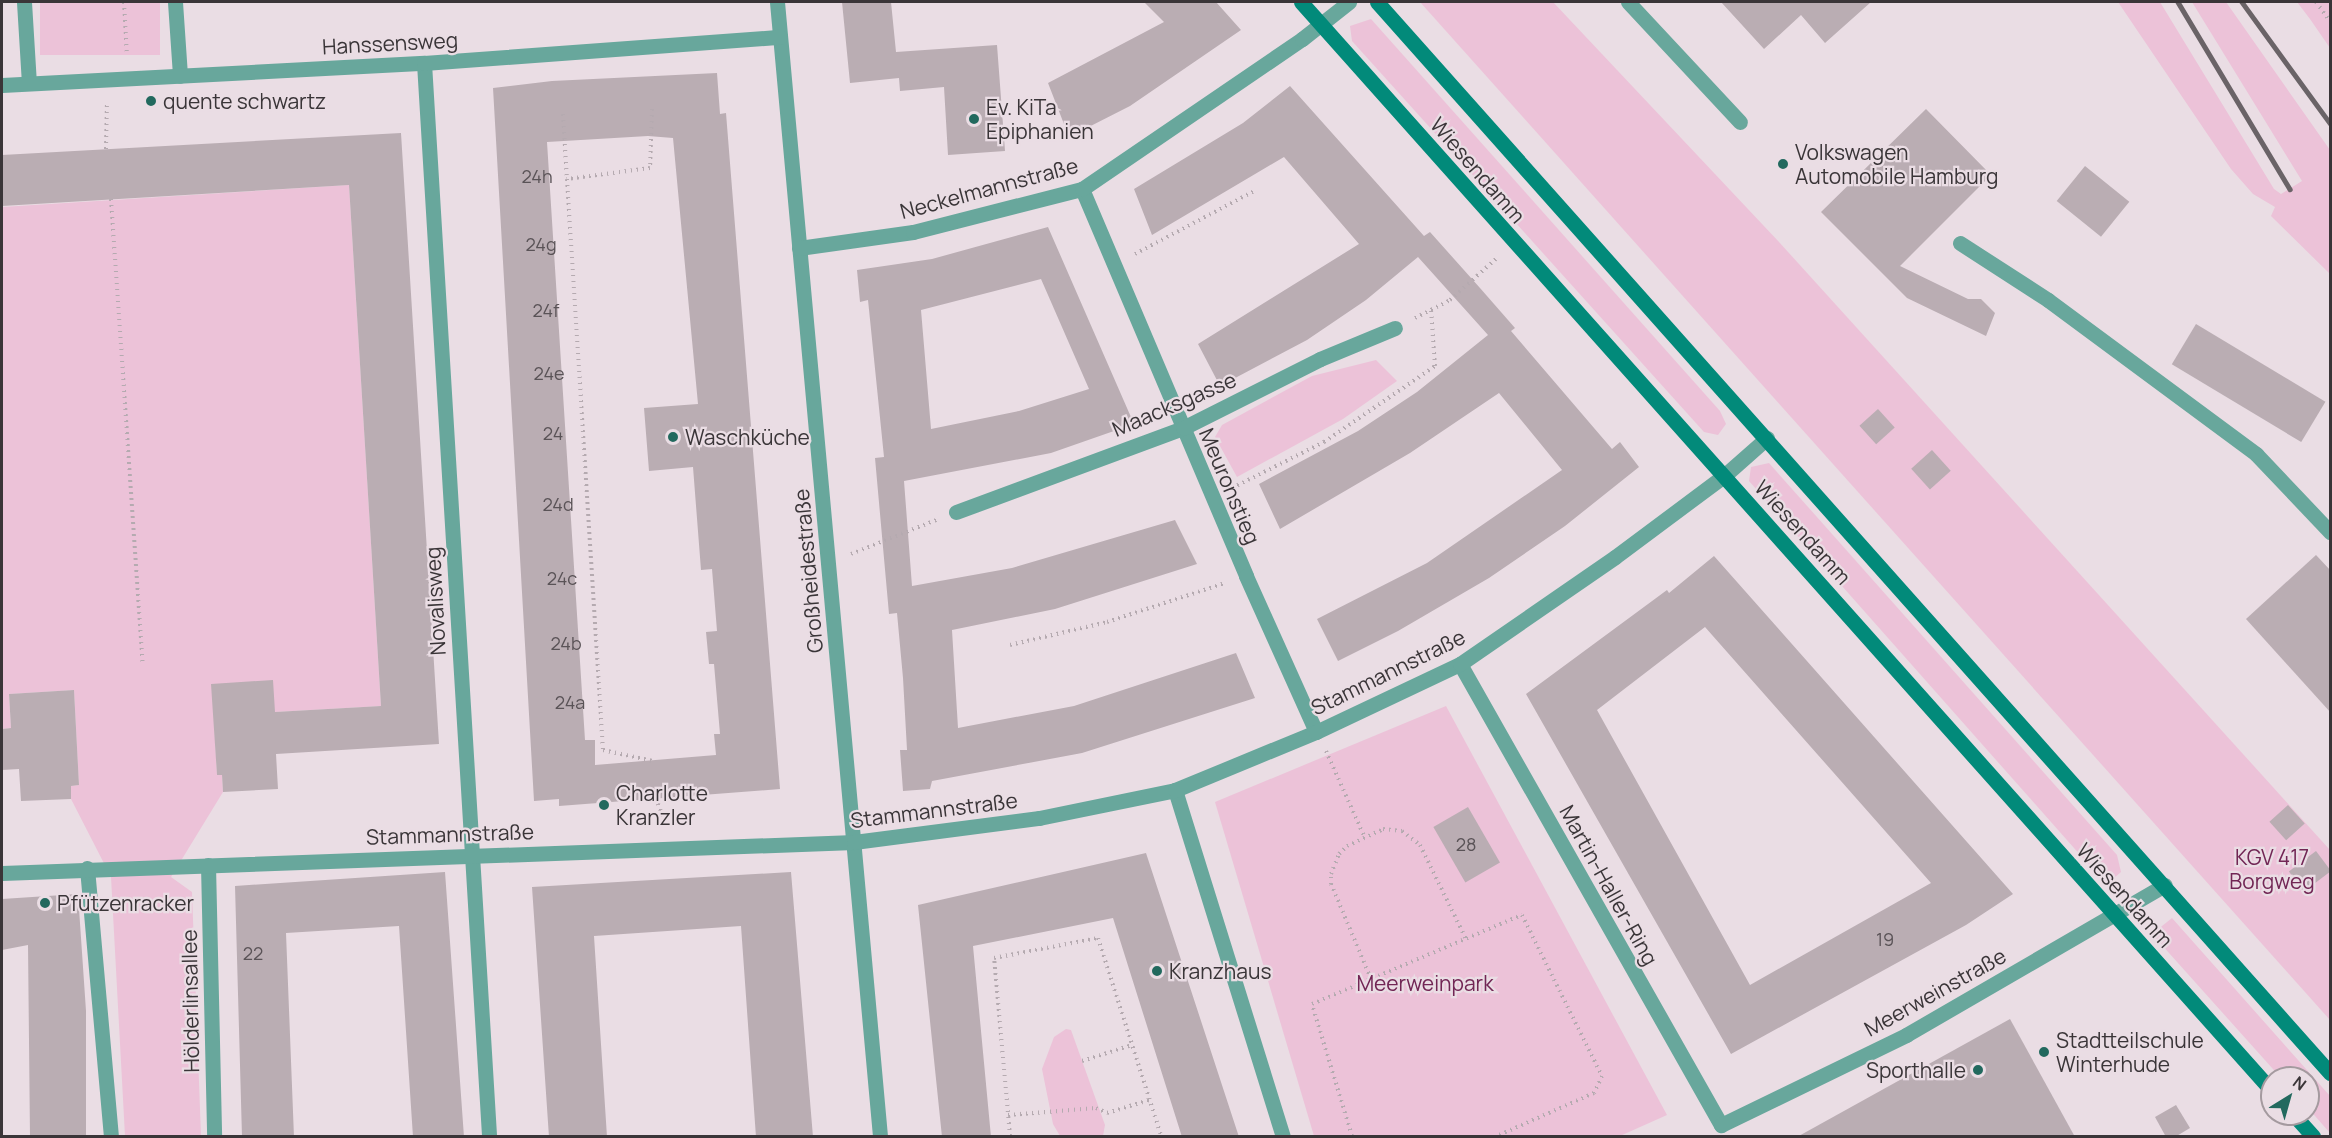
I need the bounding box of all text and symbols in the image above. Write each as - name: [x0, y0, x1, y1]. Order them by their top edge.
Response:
- street label: Hanssensweg: [321, 27, 459, 59]
- place label: quente schwartz: [163, 88, 326, 114]
- marker: quente schwartz: [144, 94, 158, 108]
- place label: Ev. KiTa Epiphanien: [986, 94, 1094, 144]
- marker: Ev. KiTa Epiphanien: [967, 112, 981, 126]
- street label: Wiesendamm: [1425, 112, 1531, 228]
- place label: Volkswagen Automobile Hamburg: [1795, 139, 1998, 189]
- street label: Neckelmannstraße: [897, 152, 1081, 224]
- marker: Volkswagen Automobile Hamburg: [1776, 157, 1790, 171]
- house number: 24h: [521, 165, 553, 187]
- house number: 24g: [525, 233, 557, 255]
- house number: 24f: [533, 299, 559, 321]
- house number: 24e: [533, 362, 565, 384]
- street label: Maacksgasse: [1108, 367, 1240, 441]
- house number: 24: [543, 422, 563, 444]
- place label: Waschküche: [685, 424, 810, 450]
- street label: Meuronstieg: [1194, 424, 1266, 548]
- marker: Waschküche: [666, 430, 680, 444]
- street label: Wiesendamm: [1750, 475, 1856, 589]
- street label: Großheidestraße: [788, 488, 828, 654]
- house number: 24d: [542, 493, 574, 515]
- street label: Novalisweg: [420, 546, 450, 656]
- house number: 24c: [547, 567, 577, 589]
- street label: Stammannstraße: [1307, 624, 1469, 720]
- house number: 24b: [550, 632, 582, 654]
- house number: 24a: [555, 691, 585, 713]
- place label: Charlotte Kranzler: [616, 780, 708, 830]
- street label: Stammannstraße: [849, 787, 1019, 833]
- marker: Charlotte Kranzler: [597, 798, 611, 812]
- street label: Martin-Haller-Ring: [1555, 801, 1663, 969]
- street label: Stammannstraße: [365, 818, 535, 850]
- house number: 28: [1456, 833, 1476, 855]
- street label: Wiesendamm: [2072, 838, 2178, 952]
- park label: KGV 417 Borgweg: [2229, 844, 2315, 894]
- place label: Pfützenracker: [57, 890, 194, 916]
- marker: Pfützenracker: [38, 896, 52, 910]
- house number: 19: [1876, 928, 1894, 950]
- street label: Hölderlinsallee: [176, 929, 204, 1073]
- house number: 22: [243, 942, 263, 964]
- street label: Meerweinstraße: [1860, 943, 2010, 1041]
- place label: Kranzhaus: [1169, 958, 1272, 984]
- marker: Kranzhaus: [1150, 964, 1164, 978]
- park label: Meerweinpark: [1356, 970, 1494, 996]
- place label: Stadtteilschule Winterhude: [2056, 1027, 2204, 1077]
- marker: Stadtteilschule Winterhude: [2037, 1045, 2051, 1059]
- place label: Sporthalle: [1866, 1057, 1966, 1083]
- marker: Sporthalle: [1971, 1063, 1985, 1077]
- north arrow: [2260, 1066, 2320, 1126]
- text: N: [2288, 1071, 2311, 1095]

